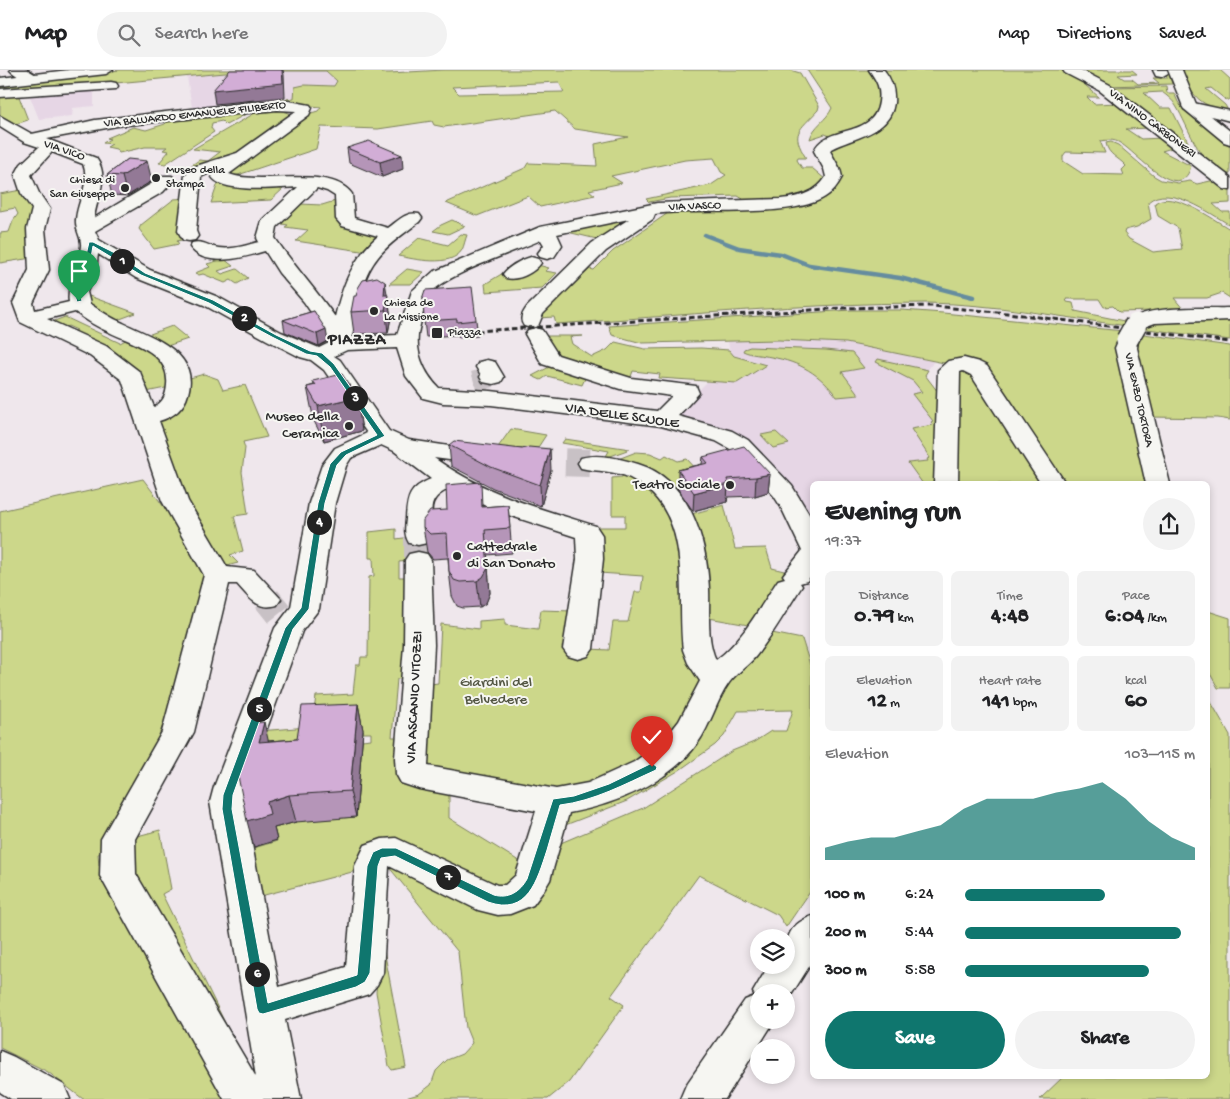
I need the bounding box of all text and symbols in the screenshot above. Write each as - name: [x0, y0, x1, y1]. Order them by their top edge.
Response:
- search box: [97, 12, 447, 57]
- text: Map: [25, 20, 67, 49]
- icon: search: [115, 21, 143, 49]
- text: Search here: [155, 23, 248, 46]
- text: Map: [998, 24, 1030, 45]
- text: Directions: [1058, 24, 1131, 45]
- text: Saved: [1159, 24, 1205, 45]
- street label: VIA NINO CARBONERI: [1105, 86, 1199, 161]
- street label: VIA BALUARDO EMANUELE FILIBERTO: [102, 98, 287, 132]
- street label: VIA VICO: [41, 137, 86, 165]
- place label: Museo della Stampa: [166, 164, 225, 192]
- marker: Museo della Stampa: [150, 172, 162, 184]
- place label: Chiesa di San Giuseppe: [50, 174, 116, 202]
- marker: Chiesa di San Giuseppe: [119, 182, 131, 194]
- street label: VIA VASCO: [668, 199, 721, 215]
- pin: 1: [110, 248, 134, 274]
- pin: [58, 250, 100, 301]
- text: 1: [120, 253, 125, 270]
- icon: arrive: [65, 257, 93, 285]
- place label: Chiesa de La Missione: [384, 297, 439, 325]
- marker: Chiesa de La Missione: [368, 305, 380, 317]
- pin: 2: [232, 306, 256, 330]
- text: 2: [241, 310, 248, 327]
- marker: Piazza: [430, 326, 444, 340]
- place label: Piazza: [447, 326, 481, 340]
- district label: PIAZZA: [327, 332, 387, 351]
- street label: VIA ENZO TORTORA: [1120, 351, 1156, 449]
- pin: 3: [342, 386, 368, 410]
- text: 3: [352, 390, 359, 407]
- street label: VIA DELLE SCUOLE: [563, 399, 681, 433]
- place label: Museo della Ceramica: [265, 408, 340, 443]
- marker: Museo della Ceramica: [343, 420, 355, 432]
- place label: Teatro Sociale: [632, 476, 720, 494]
- marker: Teatro Sociale: [724, 479, 736, 491]
- text: Evening run: [825, 497, 961, 530]
- button: share: [1143, 498, 1195, 550]
- pin: 4: [306, 510, 332, 534]
- text: 4: [316, 514, 323, 531]
- text: 19:37: [825, 533, 861, 552]
- place label: Cattedrale di San Donato: [467, 538, 556, 573]
- marker: Cattedrale di San Donato: [451, 550, 463, 562]
- text: Distance: [859, 588, 909, 605]
- text: Time: [997, 588, 1023, 605]
- text: Pace: [1122, 588, 1150, 605]
- text: 0.79: [854, 605, 894, 630]
- text: 4:48: [991, 605, 1029, 630]
- text: 6:04: [1105, 605, 1144, 630]
- text: km: [894, 610, 914, 627]
- text: /km: [1144, 610, 1167, 627]
- street label: VIA ASCANIO VITOZZI: [402, 630, 427, 765]
- text: Elevation: [856, 673, 912, 690]
- text: Heart rate: [979, 673, 1041, 690]
- text: kcal: [1125, 673, 1147, 690]
- park label: Giardini del Belvedere: [460, 674, 532, 709]
- text: 12: [868, 690, 887, 715]
- text: 141: [983, 690, 1010, 715]
- text: 60: [1125, 690, 1147, 715]
- text: m: [887, 695, 900, 712]
- text: bpm: [1010, 695, 1037, 712]
- pin: 5: [246, 696, 272, 722]
- text: 5: [256, 701, 263, 718]
- pin: [631, 716, 673, 767]
- icon: check: [638, 723, 666, 751]
- text: Elevation: [825, 746, 889, 765]
- text: 103–115 m: [1125, 746, 1195, 765]
- pin: 7: [436, 864, 460, 890]
- text: 7: [445, 869, 452, 886]
- text: 100 m: [825, 886, 865, 905]
- text: 6:24: [905, 886, 934, 905]
- text: 200 m: [825, 924, 866, 943]
- text: 5:44: [905, 924, 934, 943]
- map controls: [750, 929, 795, 1084]
- button: layers: [750, 929, 795, 974]
- pin: 6: [244, 962, 270, 986]
- text: 300 m: [825, 962, 867, 981]
- text: 5:58: [905, 962, 936, 981]
- text: 6: [254, 966, 261, 983]
- button: +: [750, 984, 795, 1029]
- button: Save: [825, 1011, 1005, 1069]
- button: Share: [1015, 1011, 1195, 1069]
- button: −: [750, 1039, 795, 1084]

